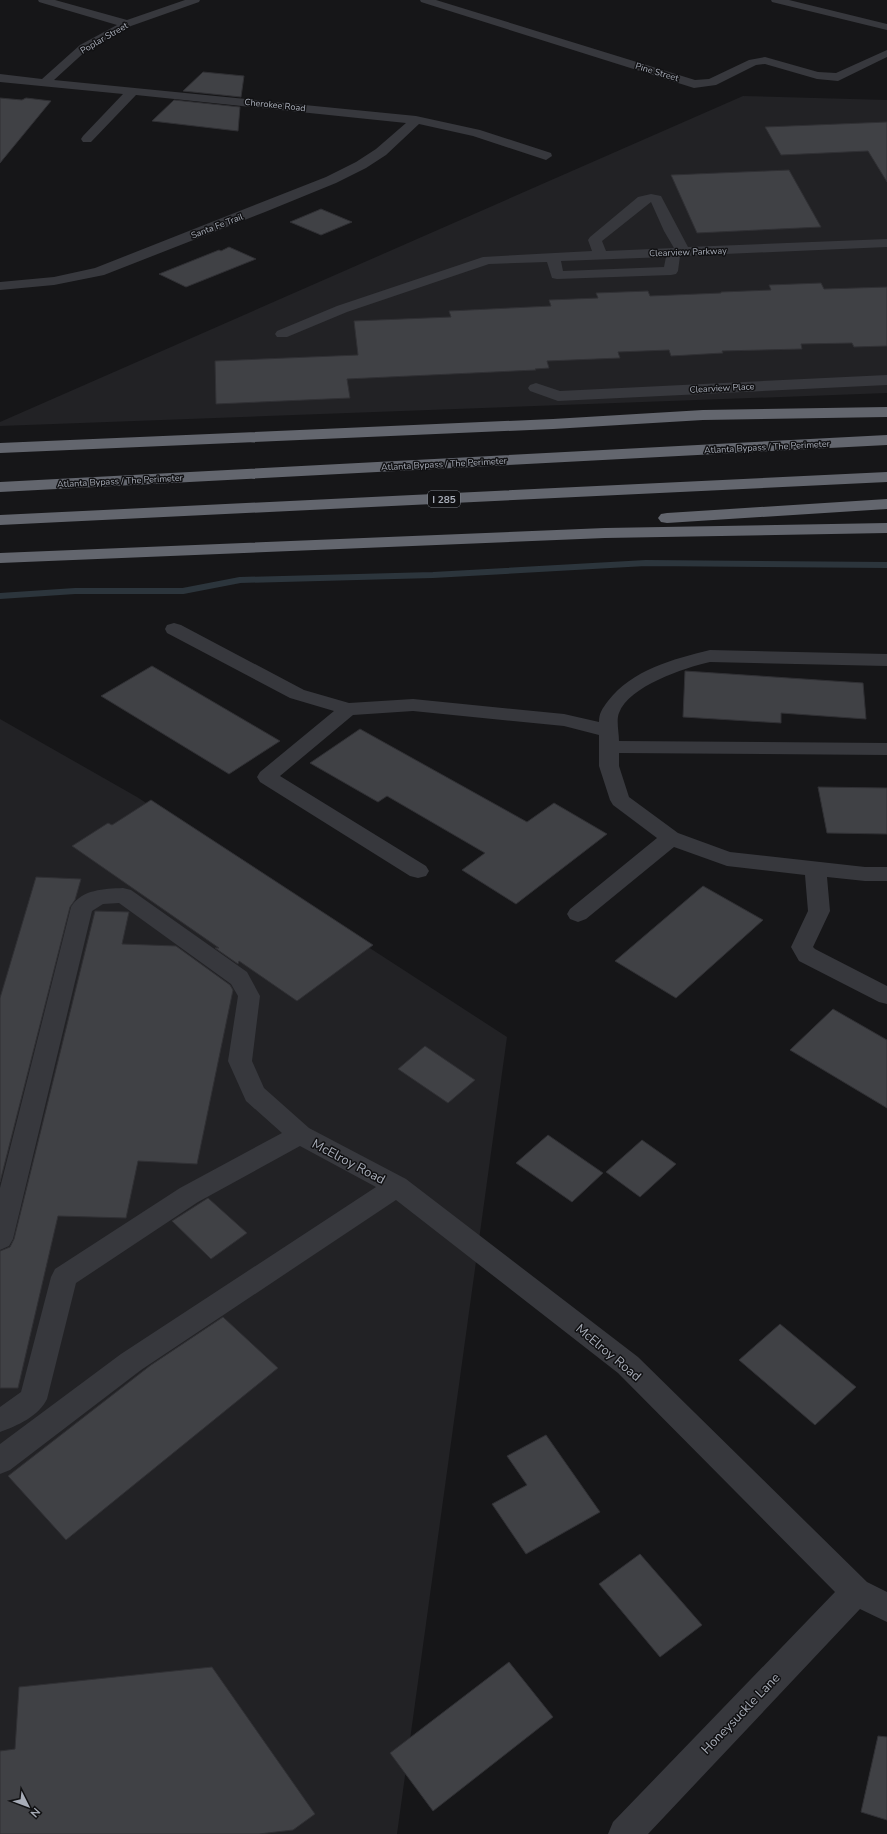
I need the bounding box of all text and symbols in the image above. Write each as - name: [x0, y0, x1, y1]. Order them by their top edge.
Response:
- street label: Poplar Street: [78, 19, 131, 57]
- street label: Pine Street: [634, 60, 681, 84]
- street label: Cherokee Road: [244, 96, 306, 114]
- street label: Santa Fe Trail: [189, 210, 245, 241]
- street label: Clearview Parkway: [649, 245, 727, 259]
- street label: Clearview Place: [689, 380, 755, 396]
- street label: Atlanta Bypass / The Perimeter: [704, 438, 831, 456]
- street label: Atlanta Bypass / The Perimeter: [381, 455, 508, 473]
- street label: Atlanta Bypass / The Perimeter: [57, 472, 184, 490]
- road number: I 285: [428, 491, 460, 507]
- street label: McElroy Road: [309, 1135, 388, 1189]
- street label: McElroy Road: [572, 1320, 645, 1386]
- street label: Honeysuckle Lane: [697, 1669, 784, 1758]
- north arrow: [8, 1786, 48, 1826]
- text: N: [27, 1804, 43, 1820]

